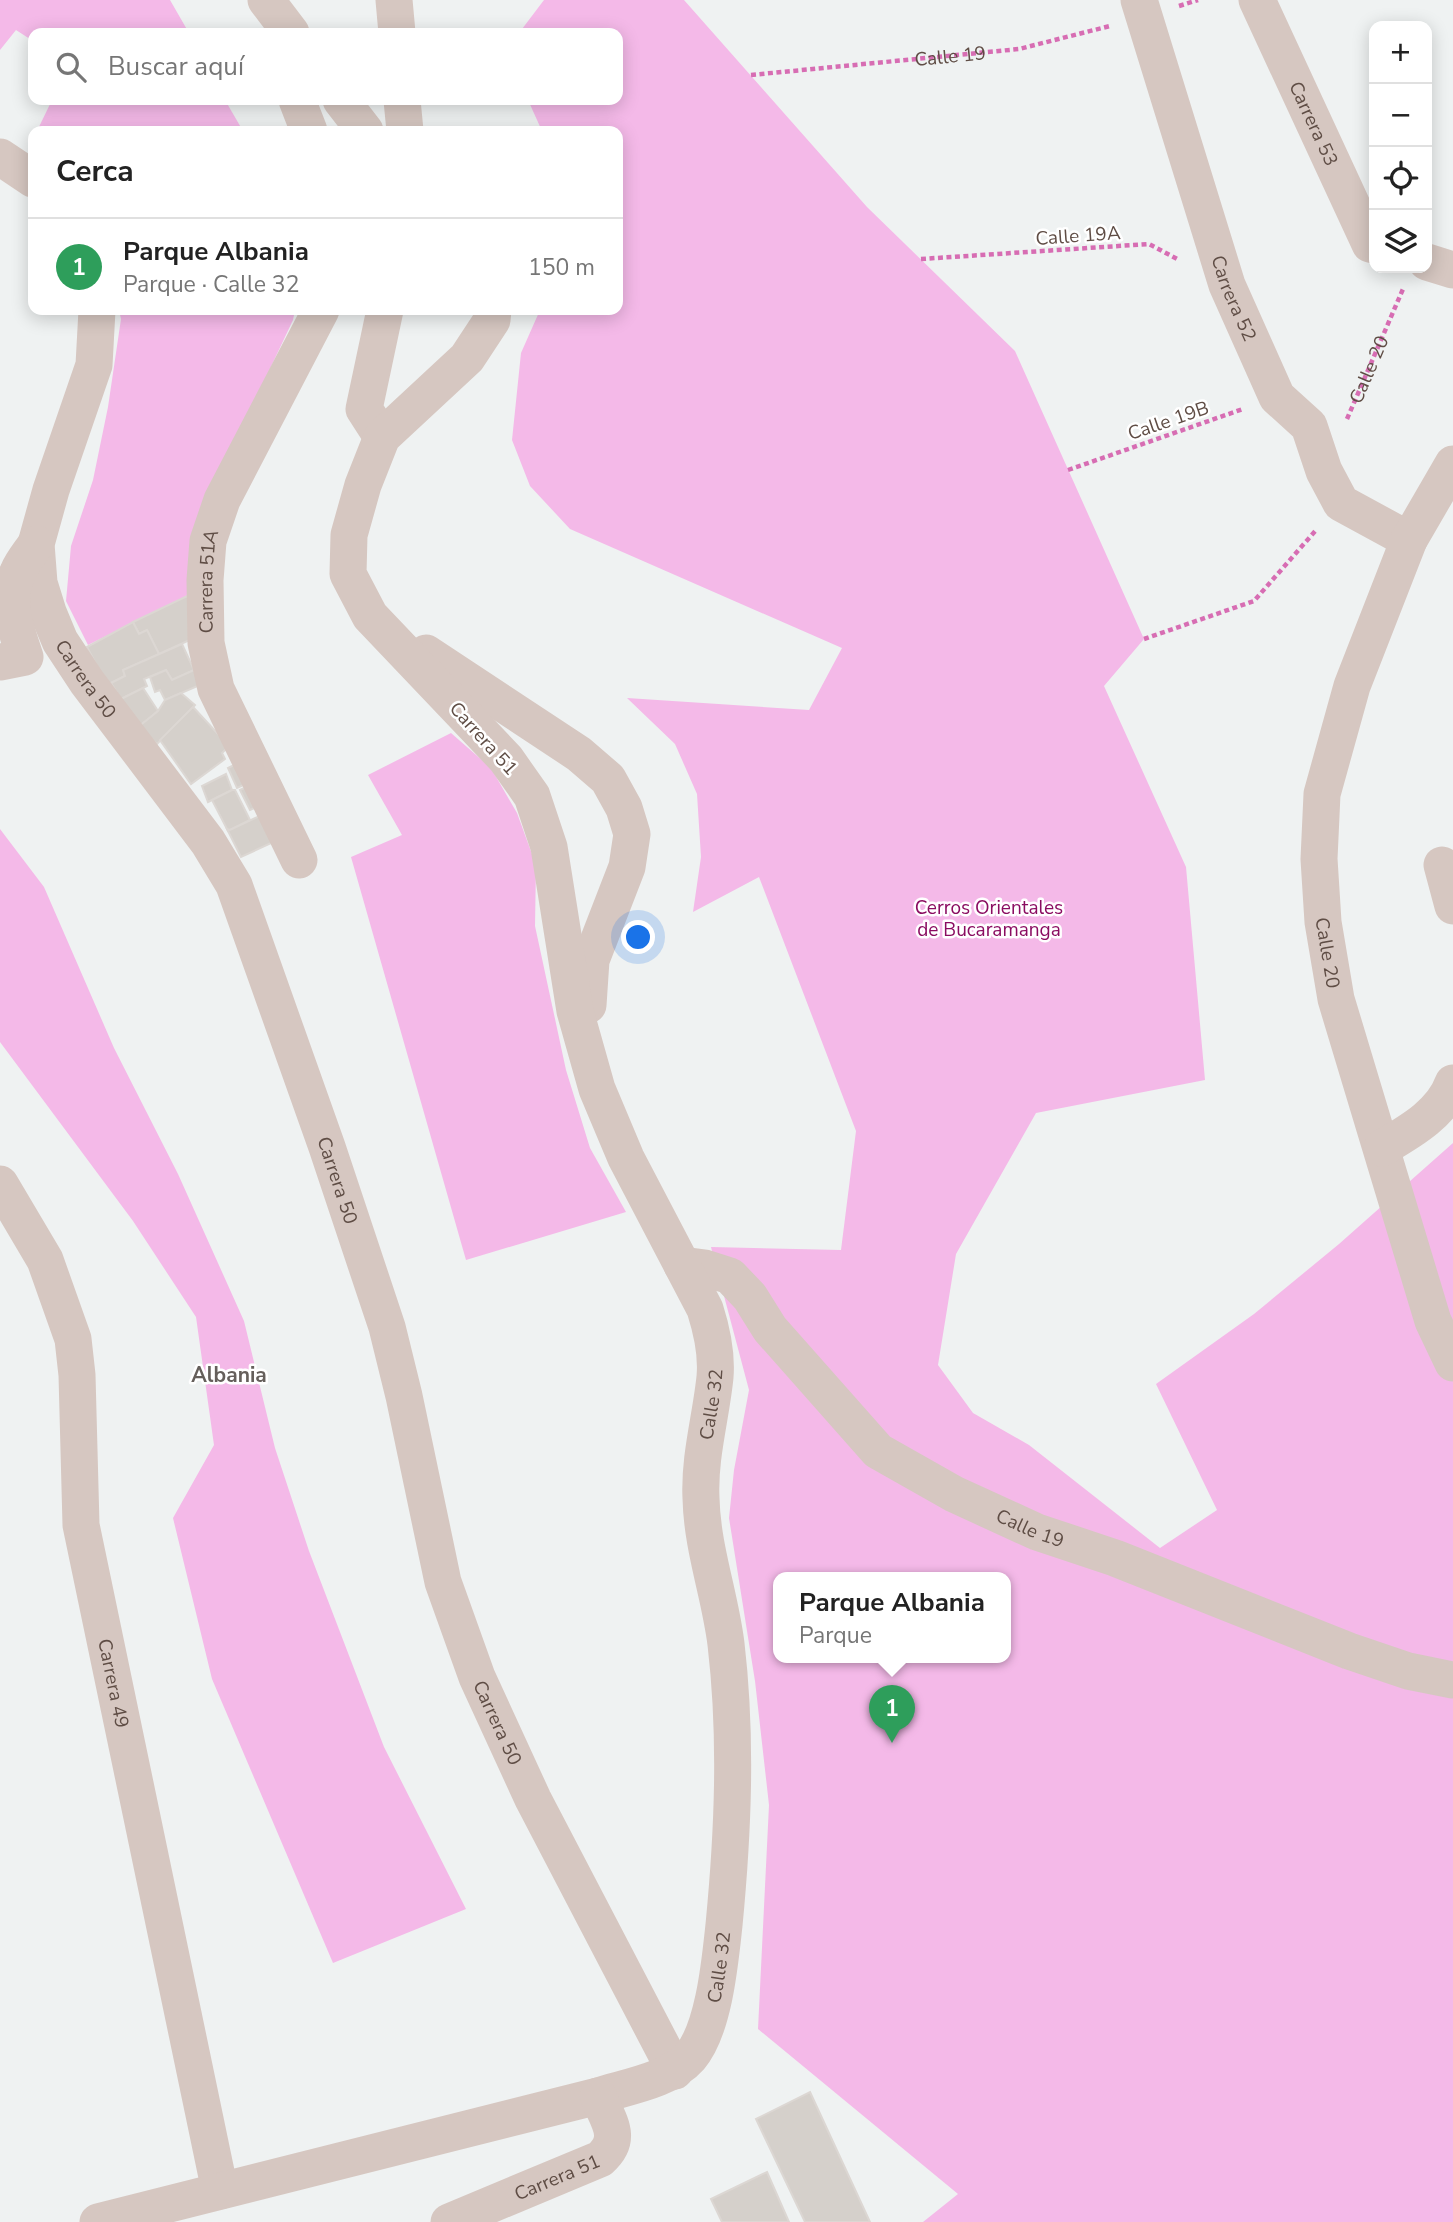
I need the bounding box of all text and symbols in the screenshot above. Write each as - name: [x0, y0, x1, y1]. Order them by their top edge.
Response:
- map controls: [1369, 21, 1432, 273]
- button: +: [1369, 21, 1432, 84]
- search box: [28, 28, 623, 105]
- street label: Calle 19: [913, 40, 987, 73]
- icon: search: [52, 48, 90, 86]
- text: Buscar aquí: [108, 49, 244, 84]
- street label: Carrera 53: [1282, 77, 1344, 170]
- button: −: [1369, 84, 1432, 147]
- button: locate: [1369, 147, 1432, 210]
- text: Cerca: [56, 151, 134, 192]
- button: layers: [1369, 210, 1432, 273]
- street label: Calle 19A: [1035, 220, 1122, 252]
- text: Parque Albania: [123, 234, 309, 269]
- text: 1: [72, 252, 86, 283]
- text: 150 m: [528, 252, 595, 283]
- street label: Carrera 52: [1205, 252, 1262, 346]
- text: Parque · Calle 32: [123, 269, 299, 300]
- street label: Calle 20: [1343, 332, 1395, 408]
- street label: Calle 19B: [1124, 395, 1212, 447]
- street label: Carrera 51A: [193, 526, 225, 634]
- street label: Carrera 50: [49, 635, 122, 724]
- street label: Carrera 51: [443, 696, 523, 781]
- park label: Cerros Orientales de Bucaramanga: [915, 895, 1063, 943]
- street label: Calle 20: [1308, 915, 1346, 990]
- your location: [621, 920, 655, 954]
- street label: Carrera 50: [310, 1133, 364, 1228]
- district label: Albania: [191, 1361, 267, 1389]
- street label: Calle 32: [693, 1368, 730, 1442]
- street label: Calle 19: [992, 1503, 1067, 1554]
- popup: [773, 1572, 1011, 1663]
- text: Parque Albania: [799, 1585, 985, 1620]
- text: Parque: [799, 1620, 872, 1651]
- street label: Carrera 49: [91, 1636, 135, 1730]
- street label: Carrera 50: [466, 1676, 528, 1770]
- pin: 1: [869, 1685, 915, 1743]
- street label: Calle 32: [701, 1930, 737, 2006]
- street label: Carrera 51: [511, 2148, 604, 2207]

